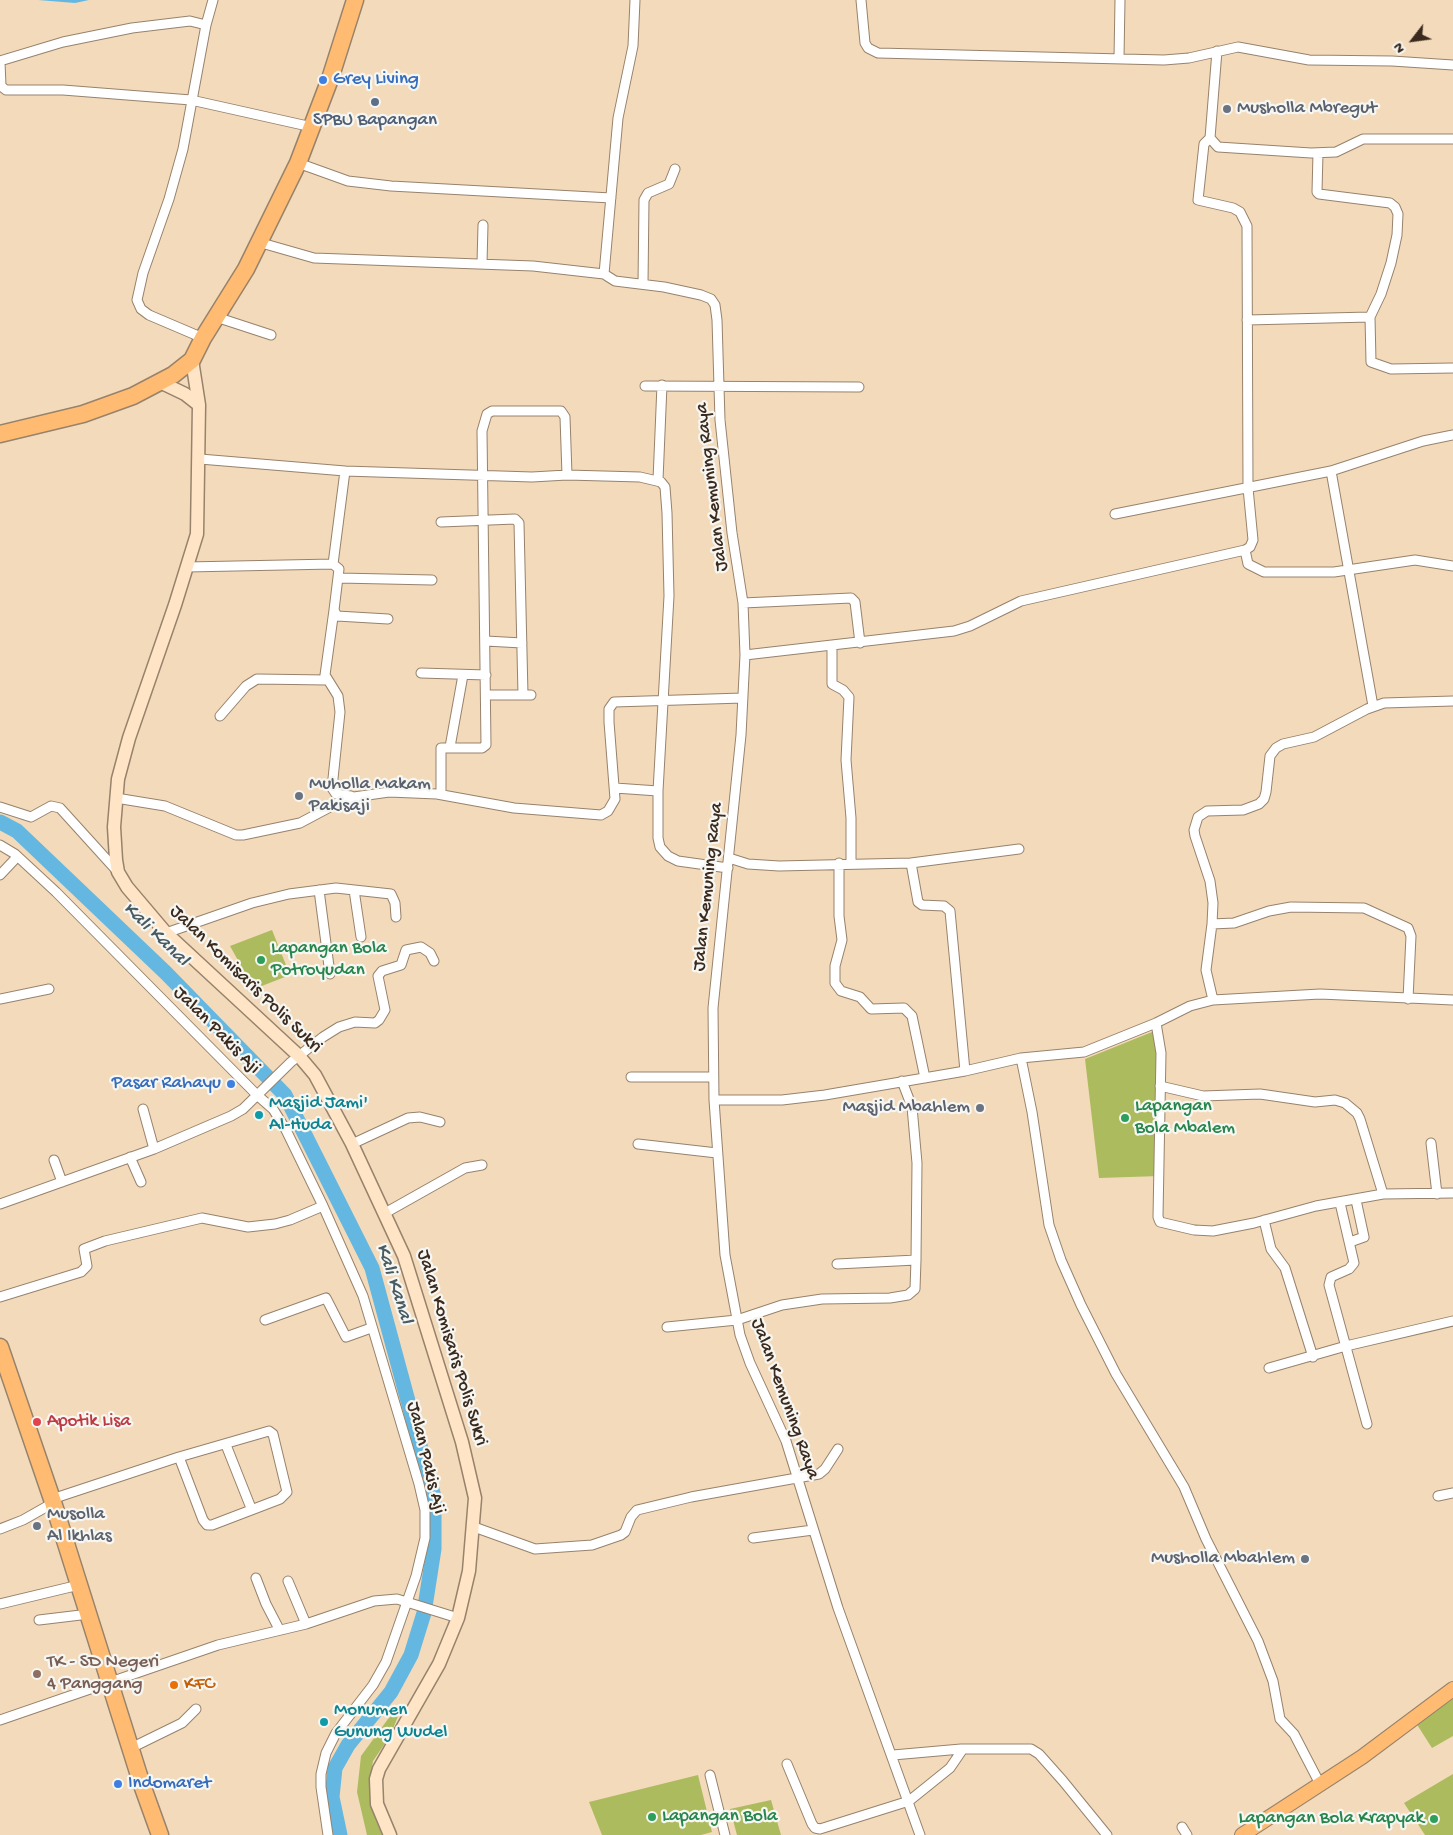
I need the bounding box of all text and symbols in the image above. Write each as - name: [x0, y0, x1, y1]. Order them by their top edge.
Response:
- north arrow: [1388, 15, 1438, 65]
- text: N: [1390, 40, 1409, 56]
- place label: Grey Living: [333, 69, 419, 91]
- marker: Grey Living: [317, 74, 329, 86]
- marker: SPBU Bapangan: [369, 96, 381, 108]
- place label: Musholla Mbregut: [1237, 98, 1377, 120]
- marker: Musholla Mbregut: [1221, 103, 1233, 115]
- place label: SPBU Bapangan: [313, 110, 437, 132]
- street label: Jalan Kemuning Raya: [691, 402, 735, 572]
- place label: Muholla Makam Pakisaji: [309, 774, 431, 818]
- marker: Muholla Makam Pakisaji: [293, 790, 305, 802]
- street label: Jalan Kemuning Raya: [689, 802, 729, 972]
- water label: Kali Kanal: [117, 898, 193, 972]
- street label: Jalan Komisaris Polis Sukri: [164, 901, 326, 1059]
- place label: Lapangan Bola Potroyudan: [271, 938, 387, 982]
- marker: Lapangan Bola Potroyudan: [255, 954, 267, 966]
- street label: Jalan Pakis Aji: [167, 982, 265, 1080]
- place label: Pasar Rahayu: [112, 1073, 221, 1095]
- marker: Pasar Rahayu: [225, 1078, 237, 1090]
- place label: Masjid Jami' Al-Huda: [269, 1093, 368, 1137]
- place label: Lapangan Bola Mbalem: [1135, 1096, 1235, 1140]
- place label: Masjid Mbahlem: [843, 1097, 970, 1119]
- marker: Masjid Mbahlem: [974, 1102, 986, 1114]
- marker: Masjid Jami' Al-Huda: [253, 1109, 265, 1121]
- marker: Lapangan Bola Mbalem: [1119, 1112, 1131, 1124]
- water label: Kali Kanal: [369, 1241, 417, 1327]
- street label: Jalan Komisaris Polis Sukri: [410, 1247, 492, 1449]
- street label: Jalan Kemuning Raya: [744, 1315, 824, 1483]
- street label: Jalan Pakis Aji: [400, 1400, 450, 1516]
- place label: Apotik Lisa: [47, 1411, 131, 1433]
- marker: Apotik Lisa: [31, 1416, 43, 1428]
- place label: Musolla Al Ikhlas: [47, 1504, 112, 1548]
- marker: Musolla Al Ikhlas: [31, 1520, 43, 1532]
- place label: Musholla Mbahlem: [1151, 1548, 1295, 1570]
- marker: Musholla Mbahlem: [1299, 1553, 1311, 1565]
- place label: TK - SD Negeri 4 Panggang: [47, 1652, 159, 1696]
- marker: TK - SD Negeri 4 Panggang: [31, 1668, 43, 1680]
- place label: KFC: [184, 1674, 214, 1696]
- marker: KFC: [168, 1679, 180, 1691]
- place label: Monumen Gunung Wudel: [334, 1700, 447, 1744]
- marker: Monumen Gunung Wudel: [318, 1716, 330, 1728]
- place label: Indomaret: [128, 1773, 211, 1795]
- marker: Indomaret: [112, 1778, 124, 1790]
- place label: Lapangan Bola: [662, 1806, 778, 1828]
- place label: Lapangan Bola Krapyak: [1238, 1808, 1424, 1830]
- marker: Lapangan Bola: [646, 1811, 658, 1823]
- marker: Lapangan Bola Krapyak: [1428, 1813, 1440, 1825]

